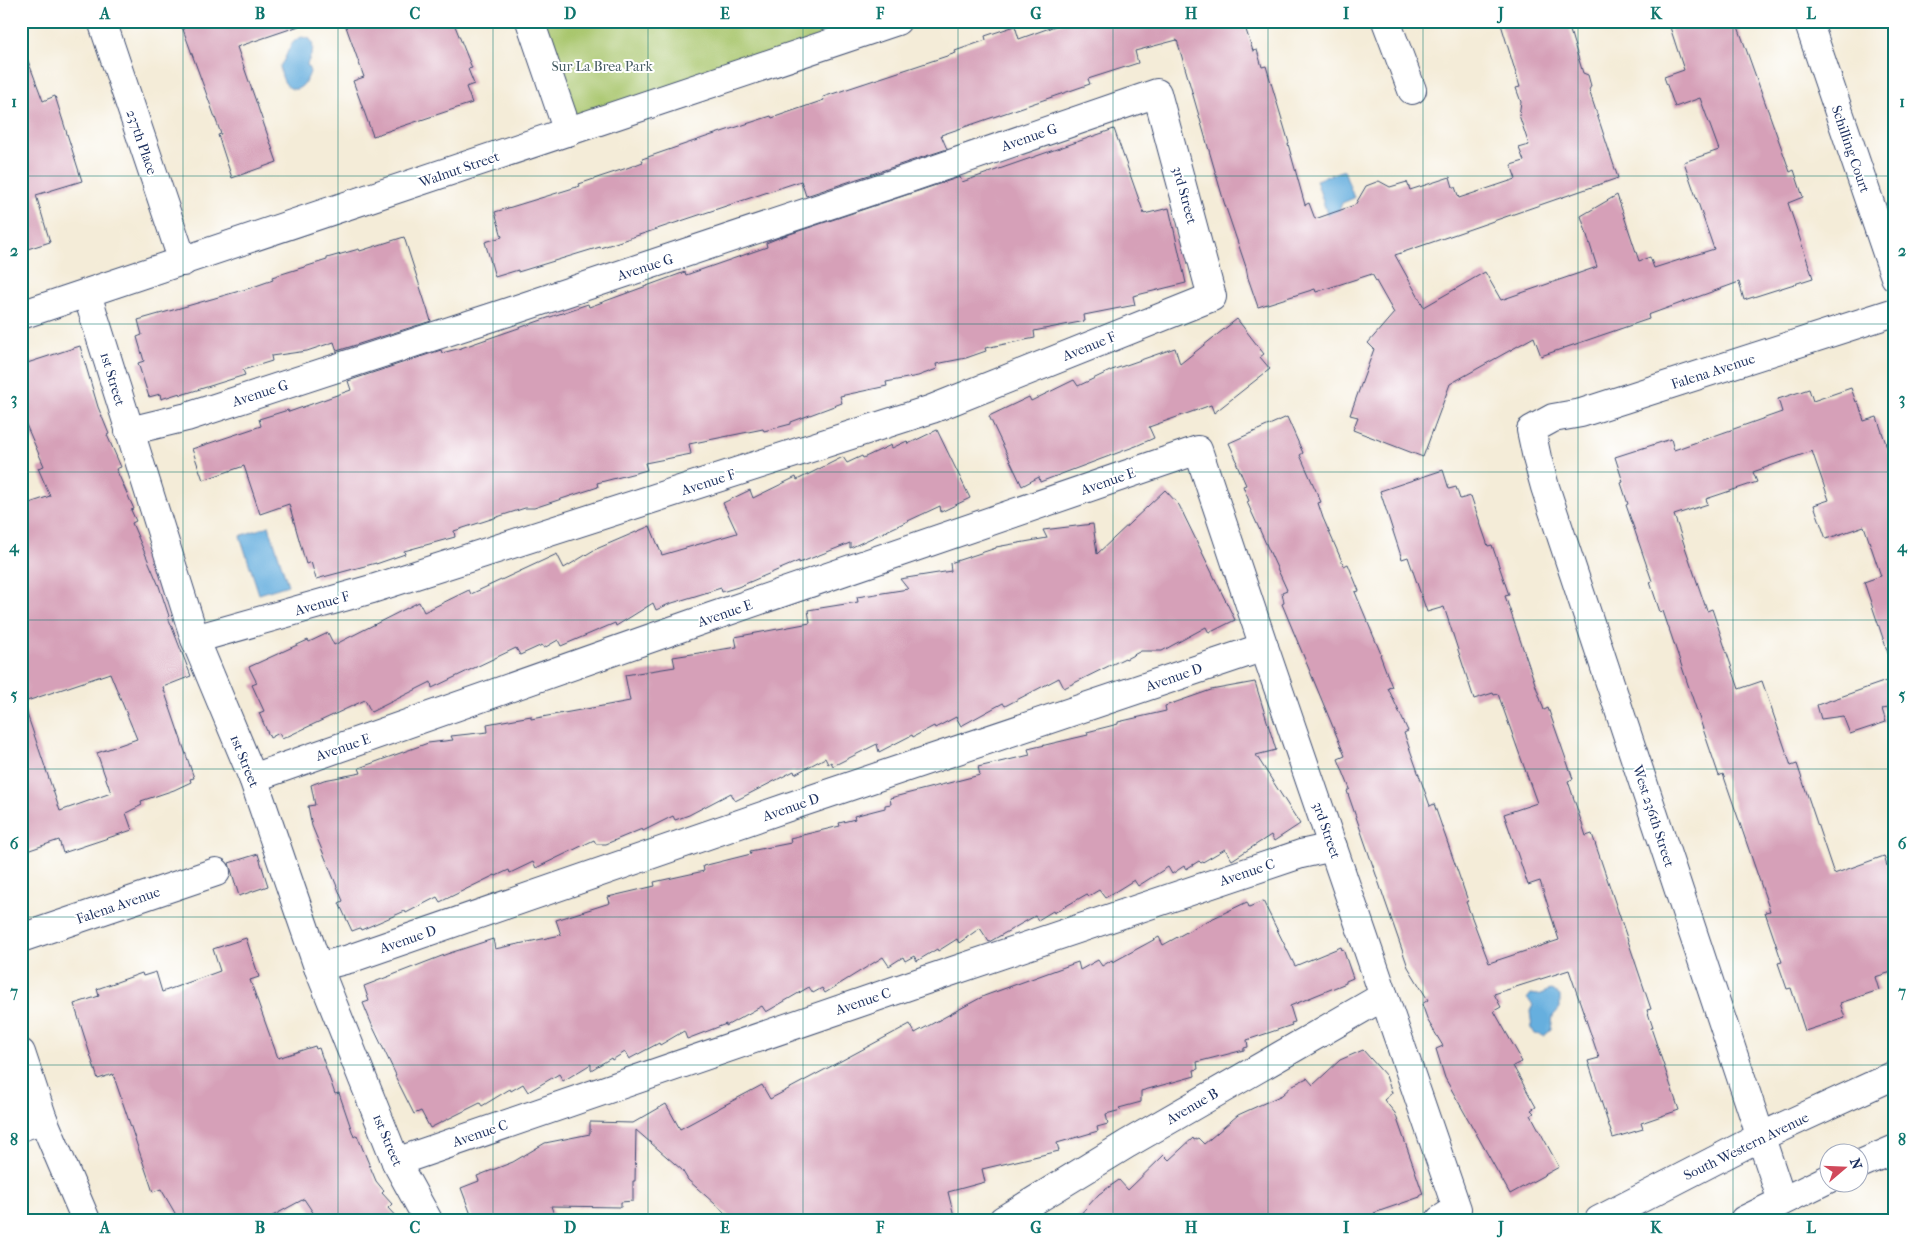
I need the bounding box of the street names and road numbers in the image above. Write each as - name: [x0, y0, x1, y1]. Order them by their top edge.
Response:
- street label: Schilling Court: [1828, 103, 1873, 195]
- street label: 237th Place: [123, 108, 161, 177]
- street label: Avenue G: [998, 120, 1059, 155]
- street label: Walnut Street: [416, 148, 502, 191]
- street label: 3rd Street: [1169, 164, 1200, 226]
- street label: Avenue G: [614, 250, 675, 285]
- street label: Avenue F: [1059, 328, 1119, 365]
- street label: 1st Street: [96, 350, 129, 408]
- street label: Falena Avenue: [1669, 350, 1757, 393]
- street label: Avenue G: [229, 376, 290, 411]
- street label: Avenue E: [1078, 464, 1138, 499]
- street label: Avenue F: [678, 466, 738, 499]
- street label: Avenue F: [292, 587, 352, 620]
- street label: Avenue E: [695, 596, 755, 631]
- street label: Avenue D: [1143, 660, 1205, 695]
- street label: Avenue E: [313, 730, 373, 765]
- street label: 1st Street: [226, 732, 263, 790]
- street label: West 236th Street: [1629, 762, 1678, 869]
- street label: Avenue D: [760, 790, 822, 825]
- street label: 3rd Street: [1309, 799, 1344, 861]
- street label: Avenue C: [1216, 855, 1277, 890]
- street label: Falena Avenue: [74, 883, 162, 928]
- street label: Avenue D: [377, 922, 439, 957]
- street label: Avenue C: [832, 984, 893, 1019]
- street label: Avenue B: [1162, 1085, 1221, 1129]
- street label: South Western Avenue: [1681, 1109, 1812, 1184]
- street label: 1st Street: [369, 1112, 406, 1169]
- street label: Avenue C: [449, 1116, 510, 1151]

